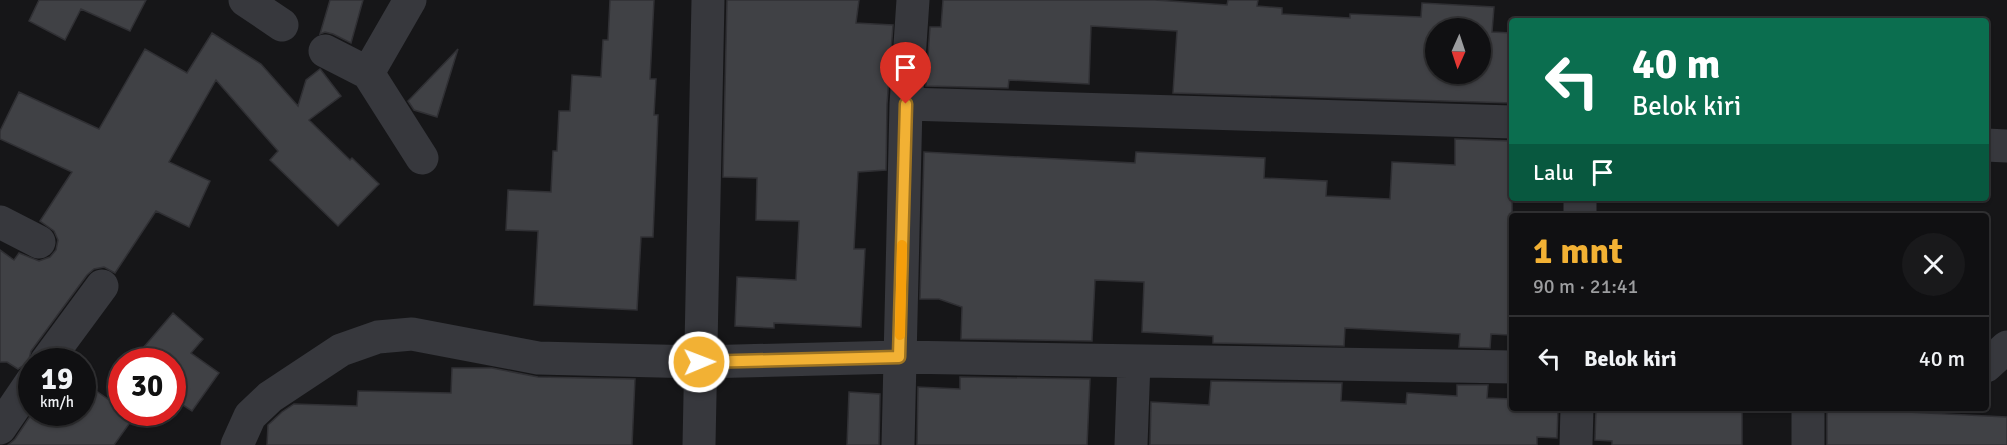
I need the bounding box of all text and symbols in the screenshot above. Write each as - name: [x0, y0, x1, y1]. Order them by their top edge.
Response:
- north arrow: [1425, 18, 1491, 84]
- map controls: [1425, 18, 1491, 84]
- text: 40 m: [1632, 39, 1721, 90]
- pin: [880, 42, 931, 104]
- icon: left: [1533, 42, 1611, 120]
- icon: arrive: [889, 51, 922, 84]
- text: Belok kiri: [1632, 90, 1741, 123]
- icon: arrive: [1586, 156, 1619, 189]
- text: Lalu: [1533, 159, 1574, 186]
- text: 1 mnt: [1533, 229, 1623, 274]
- button: close: [1902, 233, 1965, 296]
- text: 90 m · 21:41: [1533, 274, 1638, 299]
- position arrow: [667, 330, 731, 394]
- icon: left: [1533, 342, 1566, 375]
- text: Belok kiri: [1584, 345, 1677, 372]
- text: 40 m: [1919, 345, 1965, 372]
- speed limit sign: 30: [108, 348, 186, 426]
- text: 19: [41, 361, 73, 398]
- text: km/h: [40, 393, 74, 411]

